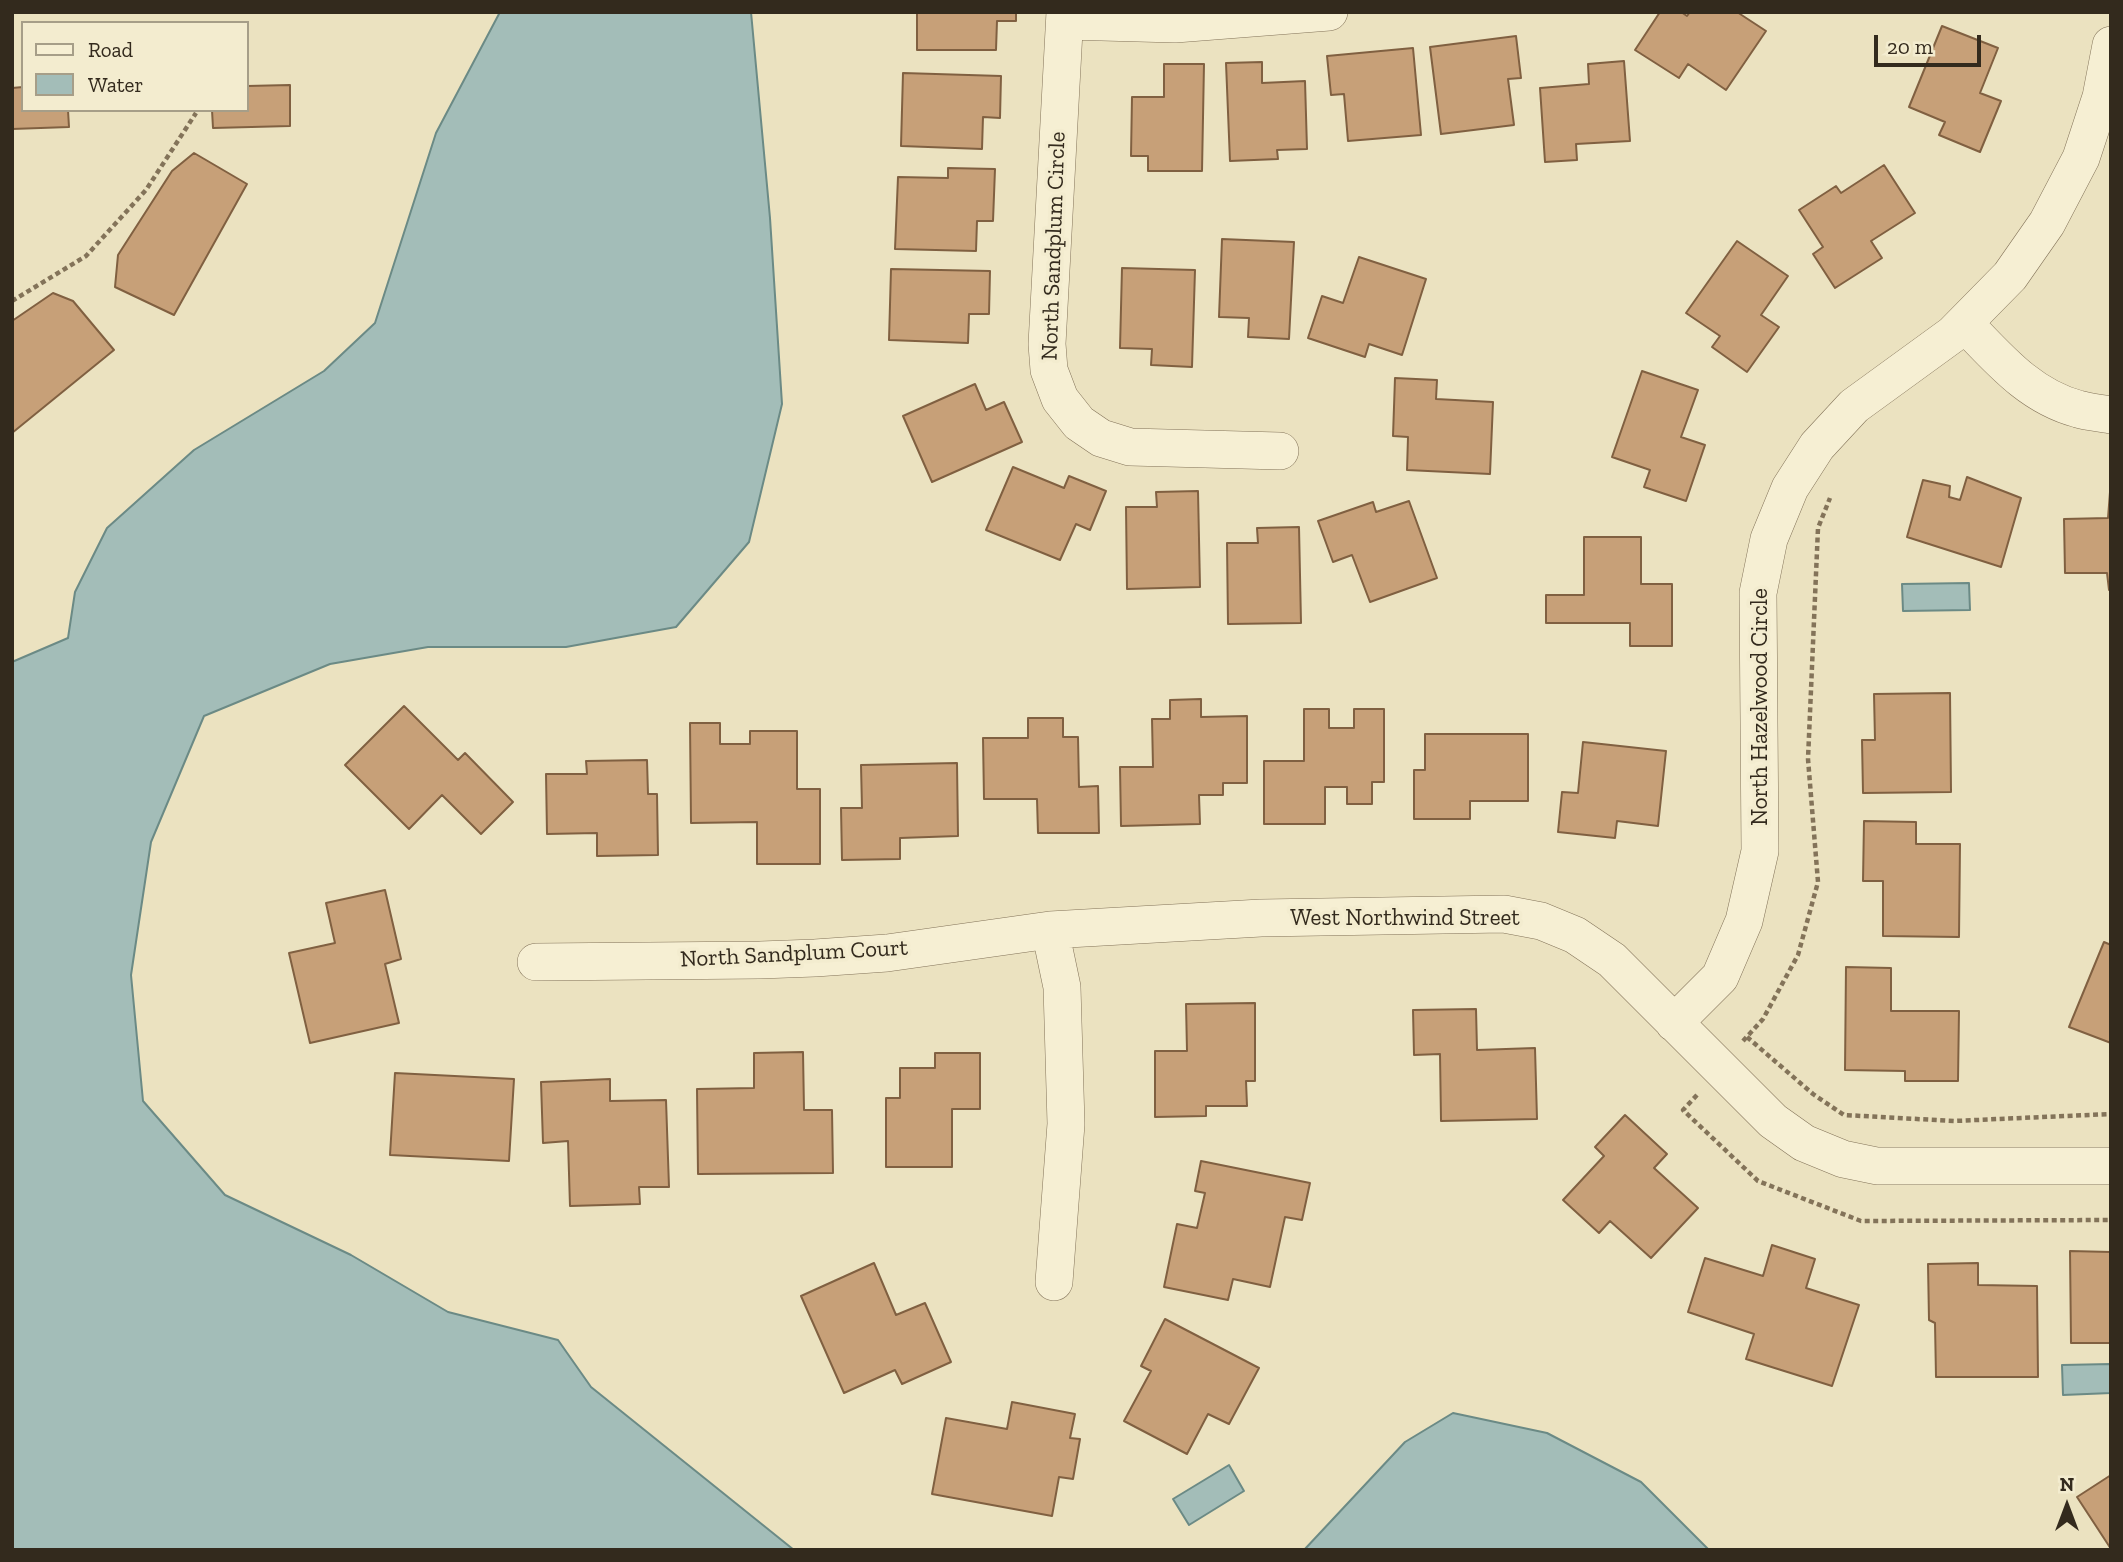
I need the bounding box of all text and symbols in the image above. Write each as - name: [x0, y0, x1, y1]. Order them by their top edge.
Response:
- legend: [21, 21, 248, 112]
- scale bar: [1878, 21, 1985, 65]
- text: 20 m: [1887, 34, 1933, 59]
- text: Road: [88, 37, 133, 62]
- text: Water: [88, 72, 143, 97]
- street label: North Sandplum Circle: [1036, 131, 1072, 361]
- street label: North Hazelwood Circle: [1746, 588, 1774, 826]
- street label: West Northwind Street: [1290, 904, 1520, 932]
- street label: North Sandplum Court: [679, 934, 909, 974]
- north arrow: [2032, 1471, 2102, 1541]
- text: N: [2060, 1473, 2074, 1496]

